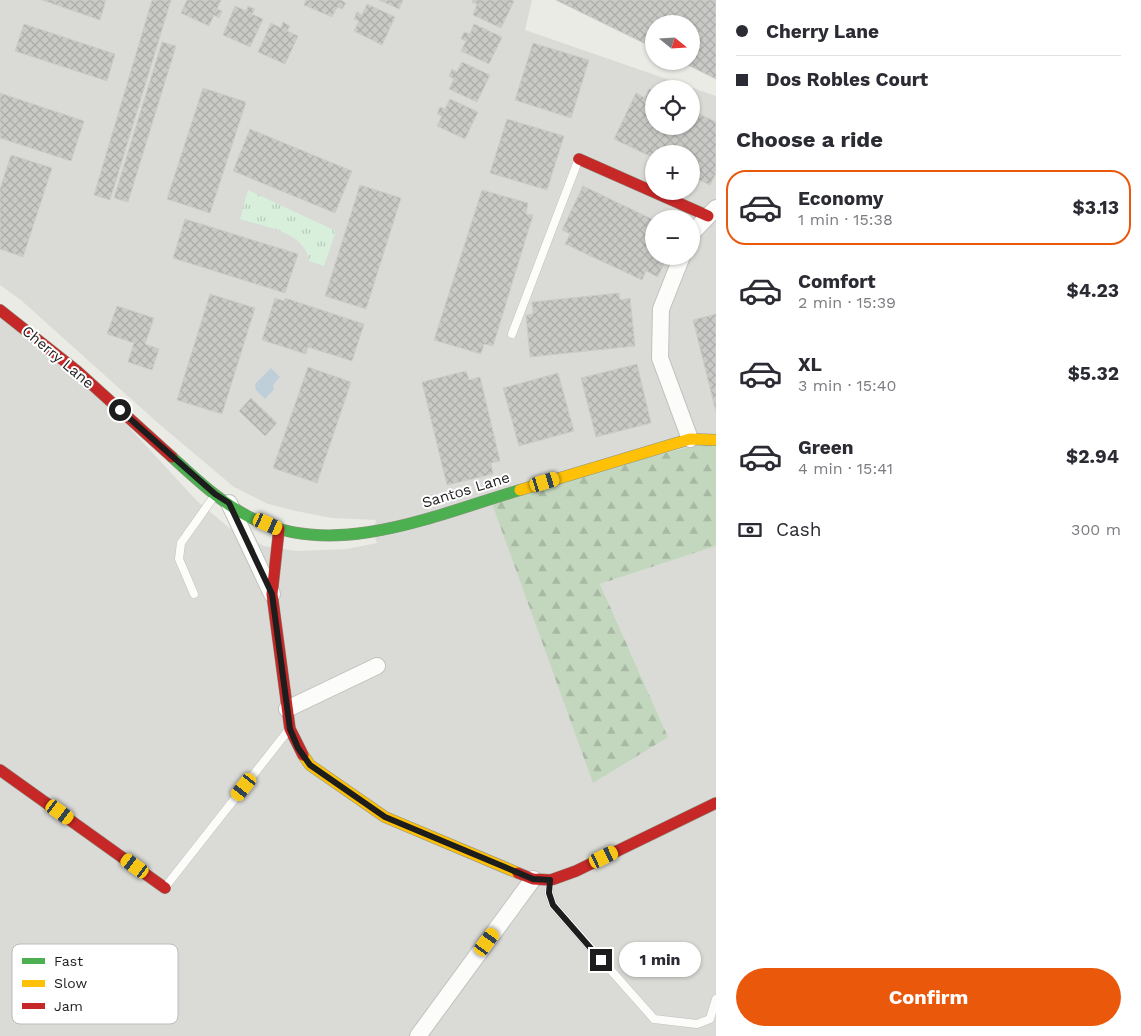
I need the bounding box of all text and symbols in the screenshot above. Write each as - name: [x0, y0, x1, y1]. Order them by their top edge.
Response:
- north arrow: [645, 15, 700, 70]
- map controls: [645, 15, 700, 265]
- text: Cherry Lane: [766, 20, 879, 43]
- text: Dos Robles Court: [766, 68, 928, 91]
- button: locate: [645, 80, 700, 135]
- text: Choose a ride: [736, 127, 883, 152]
- button: +: [645, 145, 700, 200]
- icon: car: [738, 185, 783, 230]
- text: Economy: [798, 187, 883, 210]
- text: $3.13: [1073, 196, 1119, 219]
- button: −: [645, 210, 700, 265]
- text: 1 min · 15:38: [798, 210, 893, 229]
- icon: car: [738, 268, 783, 313]
- text: Comfort: [798, 270, 876, 293]
- text: $4.23: [1067, 279, 1119, 302]
- text: 2 min · 15:39: [798, 293, 896, 312]
- street label: Cherry Lane: [18, 322, 98, 392]
- icon: car: [738, 351, 783, 396]
- text: XL: [798, 353, 822, 376]
- text: $5.32: [1068, 362, 1119, 385]
- text: 3 min · 15:40: [798, 376, 896, 395]
- route start: [109, 399, 131, 421]
- icon: car: [738, 434, 783, 479]
- text: Green: [798, 436, 854, 459]
- text: $2.94: [1066, 445, 1119, 468]
- text: 4 min · 15:41: [798, 459, 893, 478]
- street label: Santos Lane: [420, 468, 512, 512]
- car: [528, 470, 561, 494]
- car: [251, 511, 284, 537]
- icon: cash: [736, 516, 764, 544]
- text: Cash: [776, 518, 822, 541]
- text: 300 m: [1071, 520, 1121, 539]
- car: [228, 771, 259, 803]
- car: [43, 797, 76, 827]
- car: [587, 844, 620, 870]
- car: [118, 851, 151, 881]
- car: [472, 925, 501, 959]
- callout: 1 min: [618, 942, 701, 978]
- legend: [12, 944, 178, 1024]
- route end: [590, 949, 612, 971]
- text: 1 min: [639, 950, 681, 969]
- text: Fast: [54, 953, 83, 969]
- button: Confirm: [736, 968, 1121, 1026]
- text: Slow: [54, 975, 87, 991]
- text: Jam: [54, 998, 83, 1014]

